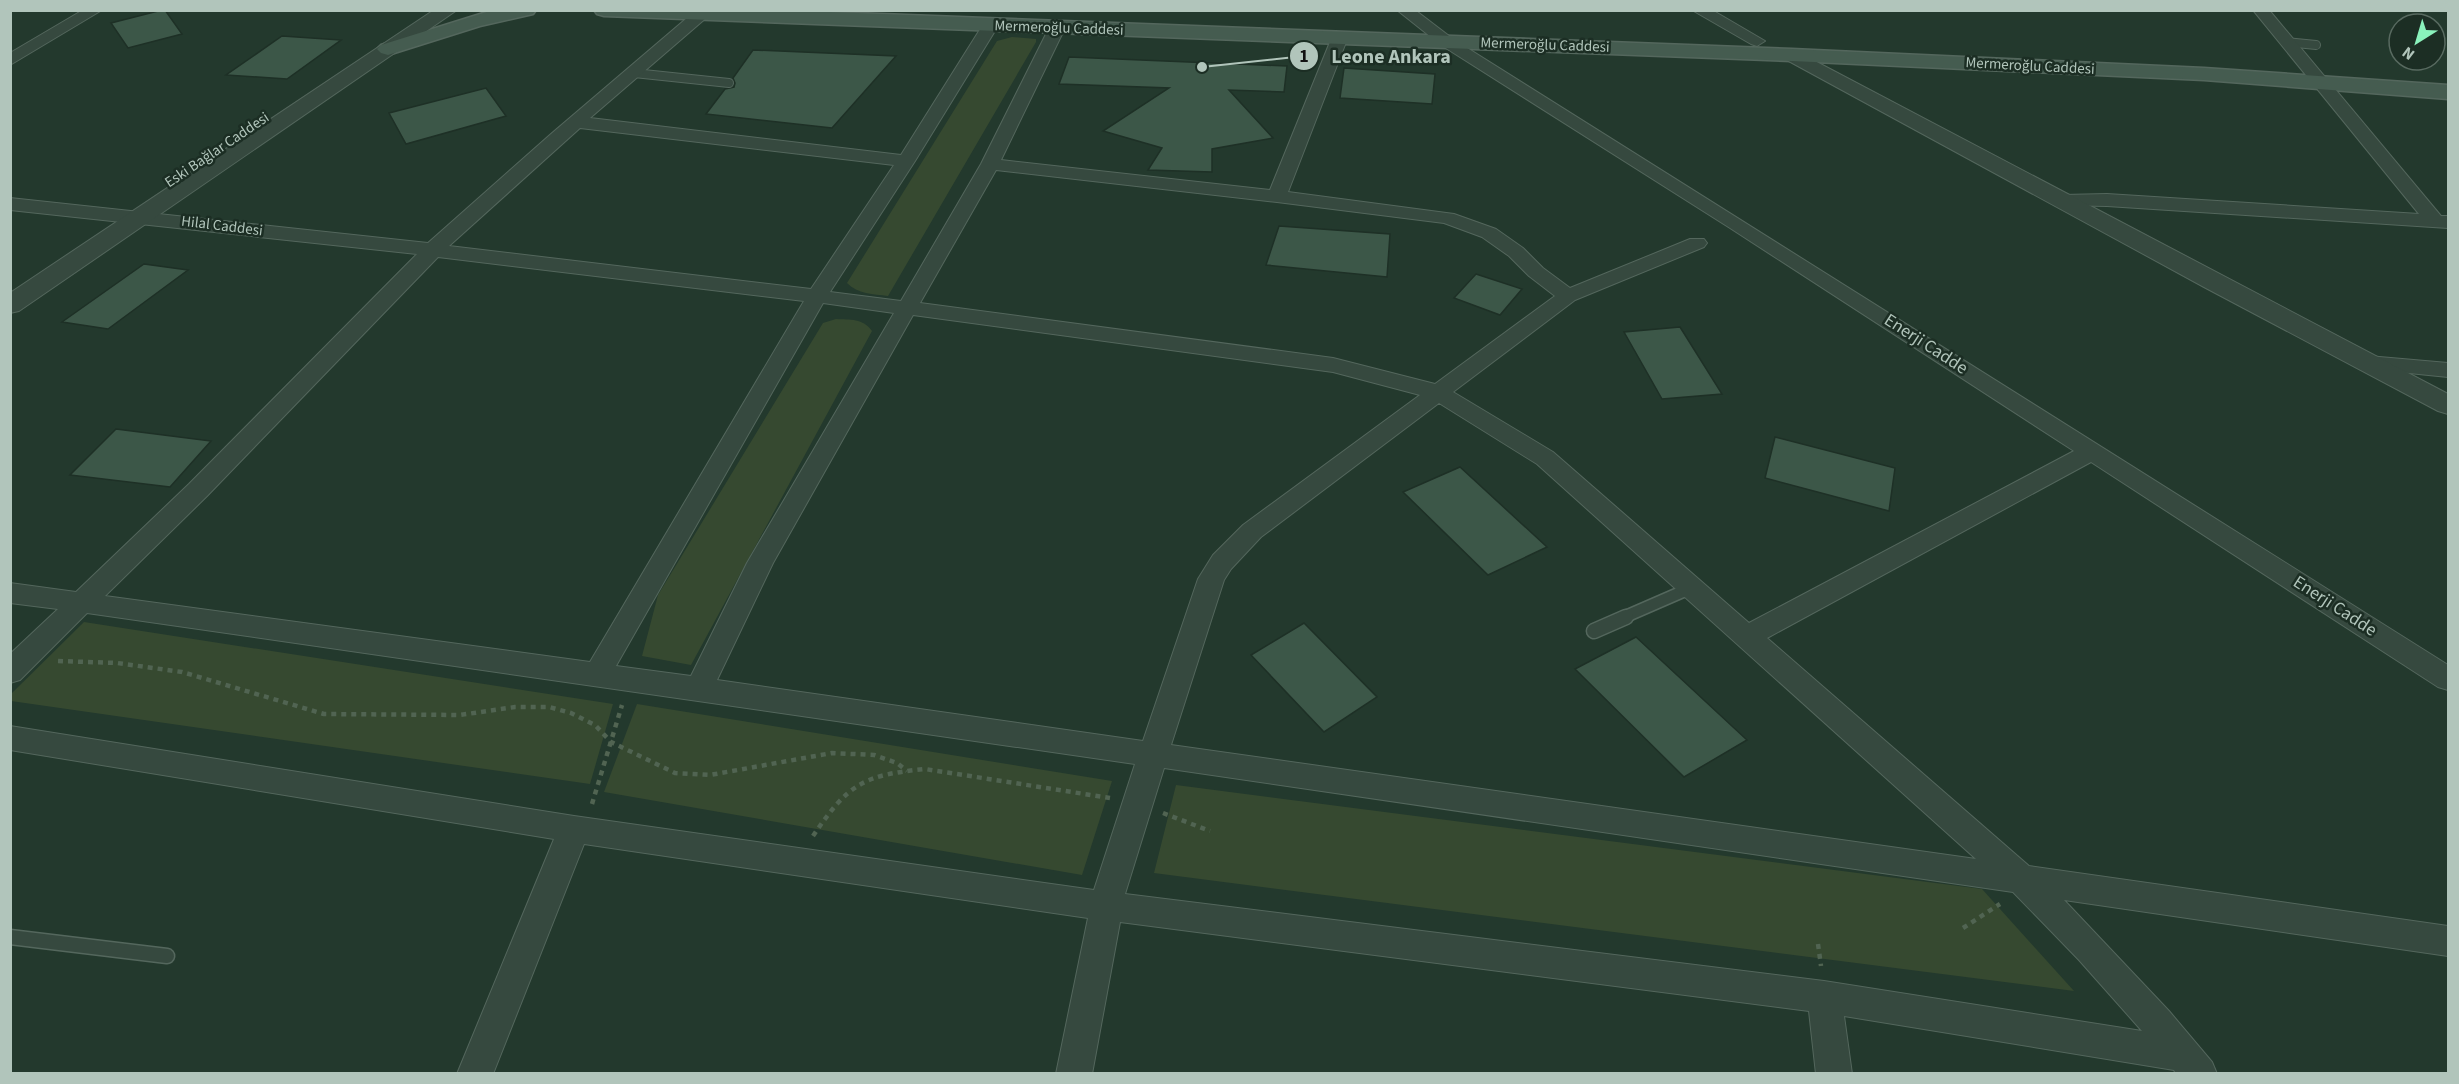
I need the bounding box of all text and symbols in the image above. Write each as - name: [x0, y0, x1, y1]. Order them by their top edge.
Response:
- north arrow: [2387, 12, 2447, 72]
- street label: Mermeroğlu Caddesi: [994, 15, 1124, 41]
- street label: Mermeroğlu Caddesi: [1480, 32, 1610, 58]
- callout: Leone Ankara: [1289, 37, 1463, 75]
- text: N: [2398, 41, 2419, 65]
- text: Leone Ankara: [1331, 43, 1451, 71]
- text: 1: [1299, 44, 1309, 69]
- street label: Mermeroğlu Caddesi: [1965, 52, 2095, 80]
- street label: Eski Bağlar Caddesi: [161, 107, 273, 193]
- street label: Hilal Caddesi: [180, 211, 264, 241]
- street label: Enerji Cadde: [1879, 308, 1973, 380]
- street label: Enerji Cadde: [2288, 570, 2382, 642]

